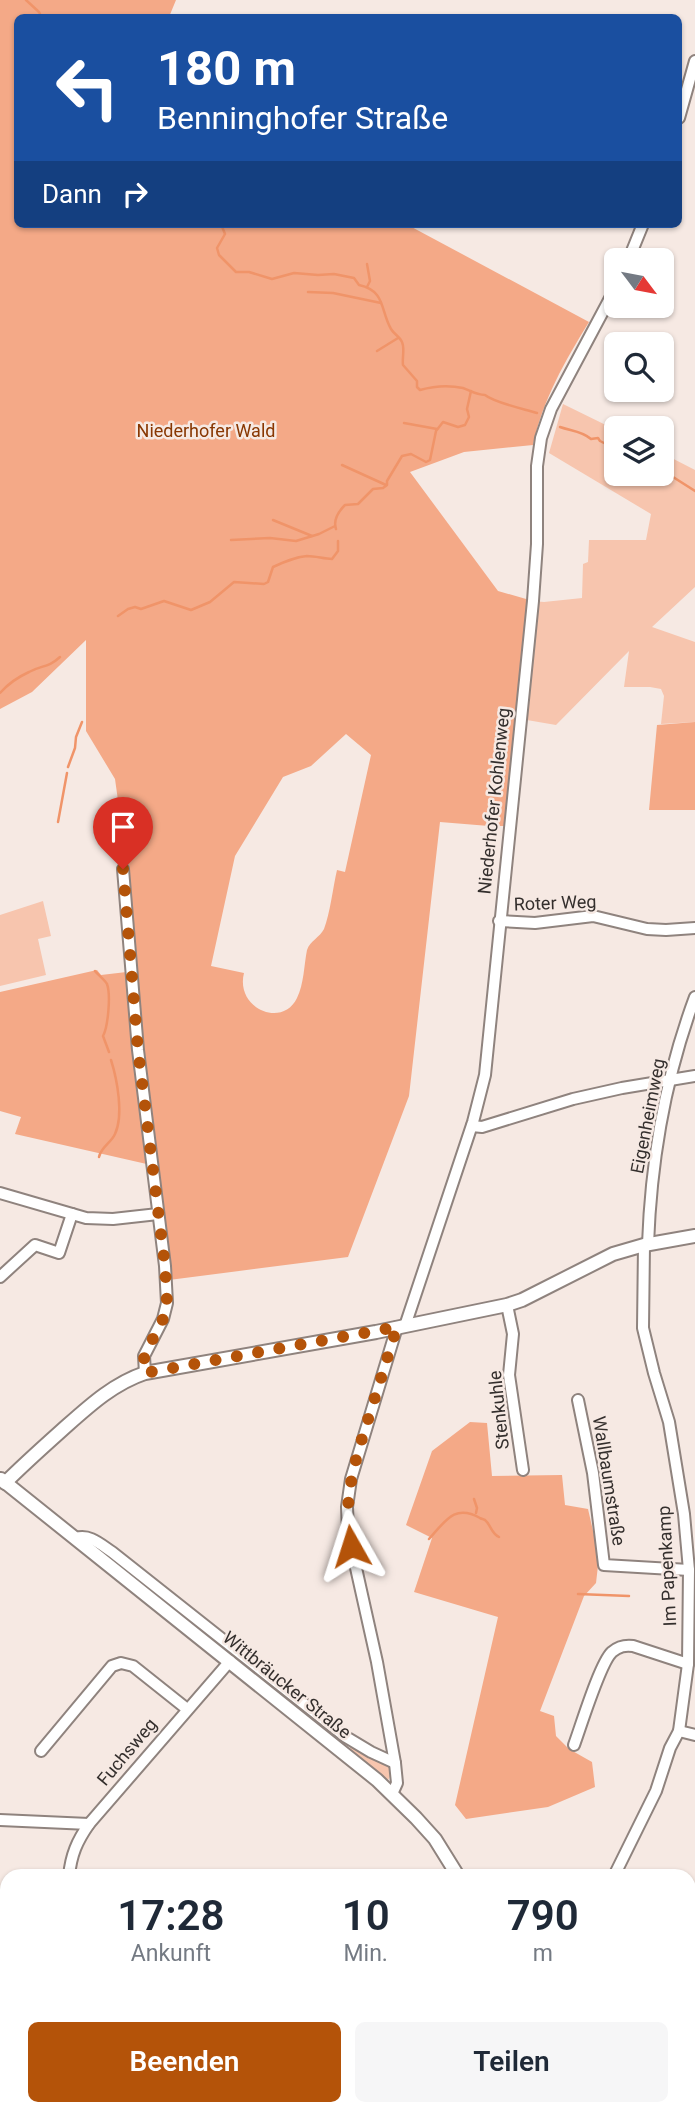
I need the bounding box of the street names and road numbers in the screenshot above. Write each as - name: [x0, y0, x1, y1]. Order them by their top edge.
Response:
- street label: Niederhofer Kohlenweg: [473, 707, 514, 895]
- street label: Roter Weg: [513, 891, 597, 914]
- street label: Eigenheimweg: [626, 1056, 669, 1175]
- street label: Stenkuhle: [484, 1370, 513, 1450]
- street label: Wallbaumstraße: [589, 1415, 630, 1547]
- street label: Im Papenkamp: [653, 1505, 680, 1627]
- street label: Wittbräucker Straße: [219, 1627, 356, 1743]
- street label: Fuchsweg: [92, 1714, 161, 1790]

